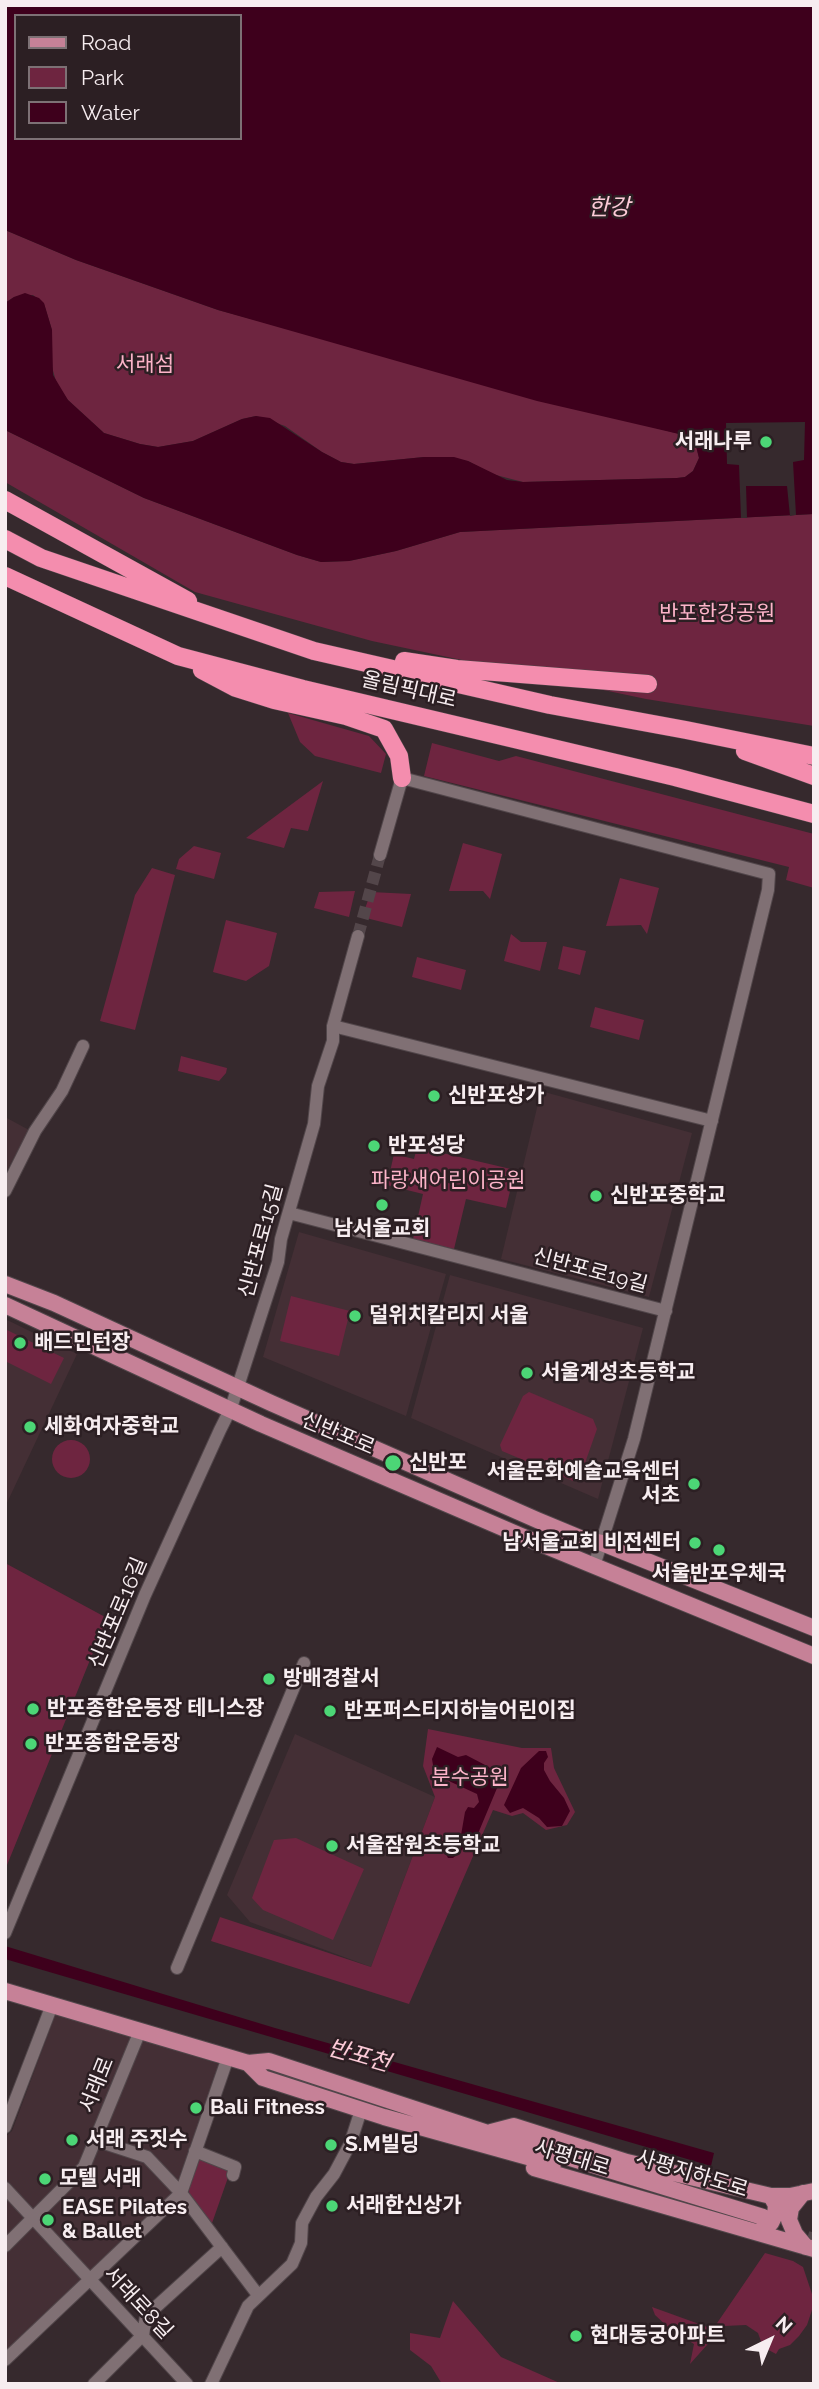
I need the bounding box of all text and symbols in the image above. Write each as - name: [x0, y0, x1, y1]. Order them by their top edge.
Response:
- legend: [14, 14, 242, 140]
- text: Road: [81, 30, 131, 55]
- text: Park: [81, 65, 124, 90]
- text: Water: [81, 100, 140, 125]
- water label: 한강: [588, 194, 630, 222]
- park label: 서래섬: [116, 352, 174, 378]
- place label: 서래나루: [675, 429, 752, 455]
- marker: 서래나루: [758, 434, 774, 450]
- park label: 반포한강공원: [659, 601, 775, 627]
- street label: 올림픽대로: [359, 667, 459, 713]
- place label: 신반포상가: [448, 1083, 545, 1109]
- marker: 신반포상가: [426, 1088, 442, 1104]
- place label: 반포성당: [388, 1133, 465, 1159]
- marker: 반포성당: [366, 1138, 382, 1154]
- park label: 파랑새어린이공원: [371, 1168, 525, 1194]
- street label: 신반포로15길: [234, 1181, 288, 1301]
- place label: 신반포중학교: [610, 1183, 726, 1209]
- marker: 신반포중학교: [588, 1188, 604, 1204]
- marker: 남서울교회: [374, 1197, 390, 1213]
- place label: 남서울교회: [334, 1216, 430, 1242]
- street label: 신반포로19길: [530, 1244, 650, 1298]
- place label: 덜위치칼리지 서울: [369, 1303, 529, 1329]
- marker: 덜위치칼리지 서울: [347, 1308, 363, 1324]
- place label: 배드민턴장: [34, 1330, 131, 1356]
- marker: 배드민턴장: [12, 1335, 28, 1351]
- place label: 서울계성초등학교: [541, 1360, 696, 1386]
- marker: 서울계성초등학교: [519, 1365, 535, 1381]
- street label: 신반포로: [298, 1407, 378, 1461]
- place label: 세화여자중학교: [44, 1414, 179, 1440]
- marker: 세화여자중학교: [22, 1419, 38, 1435]
- place label: 신반포: [409, 1450, 467, 1476]
- marker: 신반포: [383, 1453, 403, 1473]
- place label: 서울문화예술교육센터 서초: [487, 1459, 680, 1509]
- marker: 서울문화예술교육센터 서초: [686, 1476, 702, 1492]
- place label: 남서울교회 비전센터: [502, 1530, 681, 1556]
- marker: 남서울교회 비전센터: [687, 1535, 703, 1551]
- marker: 서울반포우체국: [711, 1542, 727, 1558]
- street label: 신반포로16길: [83, 1554, 153, 1672]
- place label: 서울반포우체국: [651, 1561, 787, 1587]
- place label: 방배경찰서: [283, 1666, 380, 1692]
- marker: 방배경찰서: [261, 1671, 277, 1687]
- place label: 반포종합운동장 테니스장: [47, 1696, 265, 1722]
- place label: 반포퍼스티지하늘어린이집: [344, 1698, 576, 1724]
- marker: 반포종합운동장 테니스장: [25, 1701, 41, 1717]
- marker: 반포퍼스티지하늘어린이집: [322, 1703, 338, 1719]
- place label: 반포종합운동장: [45, 1731, 180, 1757]
- marker: 반포종합운동장: [23, 1736, 39, 1752]
- park label: 분수공원: [431, 1765, 509, 1791]
- place label: 서울잠원초등학교: [346, 1833, 501, 1859]
- marker: 서울잠원초등학교: [324, 1838, 340, 1854]
- water label: 반포천: [325, 2034, 393, 2078]
- street label: 서래로: [74, 2053, 120, 2117]
- place label: Bali Fitness: [210, 2095, 325, 2121]
- marker: Bali Fitness: [188, 2100, 204, 2116]
- place label: 서래 주짓수: [86, 2127, 188, 2153]
- marker: 서래 주짓수: [64, 2132, 80, 2148]
- place label: S.M빌딩: [345, 2132, 419, 2158]
- street label: 사평대로: [531, 2135, 613, 2181]
- marker: S.M빌딩: [323, 2137, 339, 2153]
- street label: 사평지하도로: [633, 2145, 751, 2203]
- place label: 모텔 서래: [59, 2166, 141, 2192]
- marker: 모텔 서래: [37, 2171, 53, 2187]
- place label: 서래한신상가: [346, 2193, 462, 2219]
- place label: EASE Pilates & Ballet: [62, 2195, 187, 2245]
- marker: 서래한신상가: [324, 2198, 340, 2214]
- marker: EASE Pilates & Ballet: [40, 2212, 56, 2228]
- street label: 서래로8길: [98, 2262, 178, 2344]
- north arrow: [735, 2305, 805, 2375]
- text: N: [772, 2312, 797, 2338]
- place label: 현대동궁아파트: [590, 2323, 725, 2349]
- marker: 현대동궁아파트: [568, 2328, 584, 2344]

